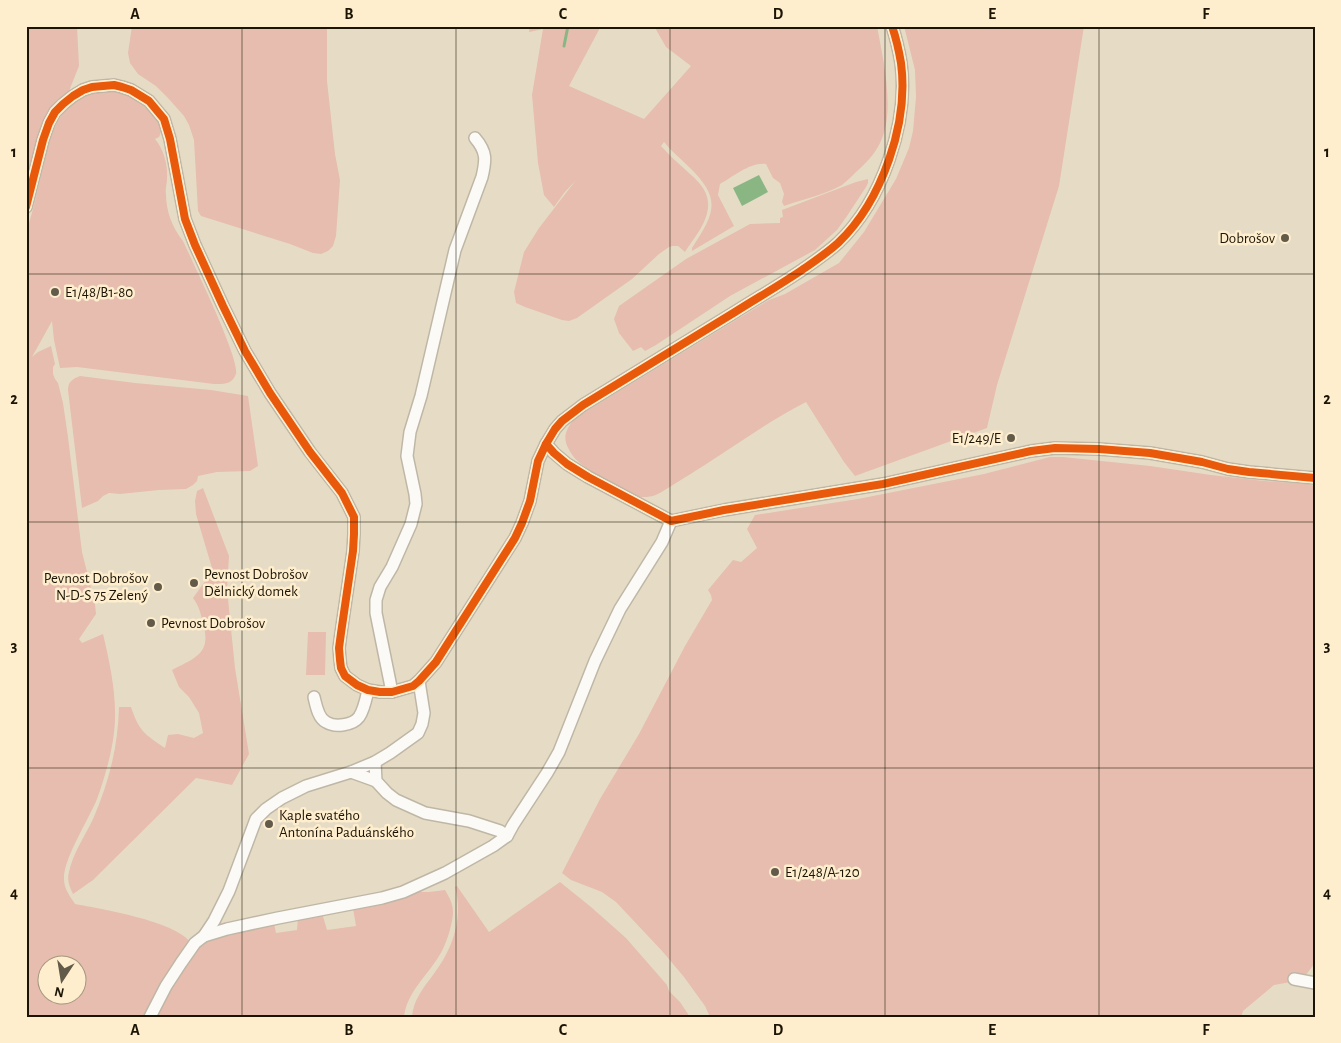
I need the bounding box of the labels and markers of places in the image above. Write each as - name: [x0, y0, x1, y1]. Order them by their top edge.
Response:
- place label: Dobrošov: [1219, 231, 1276, 246]
- marker: Dobrošov: [1279, 232, 1291, 244]
- place label: E1/48/B1-80: [65, 285, 133, 300]
- marker: E1/48/B1-80: [49, 286, 61, 298]
- place label: E1/249/E: [952, 431, 1001, 446]
- marker: E1/249/E: [1005, 432, 1017, 444]
- place label: Pevnost Dobrošov Dělnický domek: [204, 567, 309, 599]
- place label: Pevnost Dobrošov N-D-S 75 Zelený: [44, 571, 149, 603]
- marker: Pevnost Dobrošov Dělnický domek: [188, 577, 200, 589]
- marker: Pevnost Dobrošov N-D-S 75 Zelený: [152, 581, 164, 593]
- place label: Pevnost Dobrošov: [161, 616, 266, 631]
- marker: Pevnost Dobrošov: [145, 617, 157, 629]
- place label: Kaple svatého Antonína Paduánského: [279, 808, 414, 840]
- marker: Kaple svatého Antonína Paduánského: [263, 818, 275, 830]
- place label: E1/248/A-120: [785, 865, 860, 880]
- marker: E1/248/A-120: [769, 866, 781, 878]

